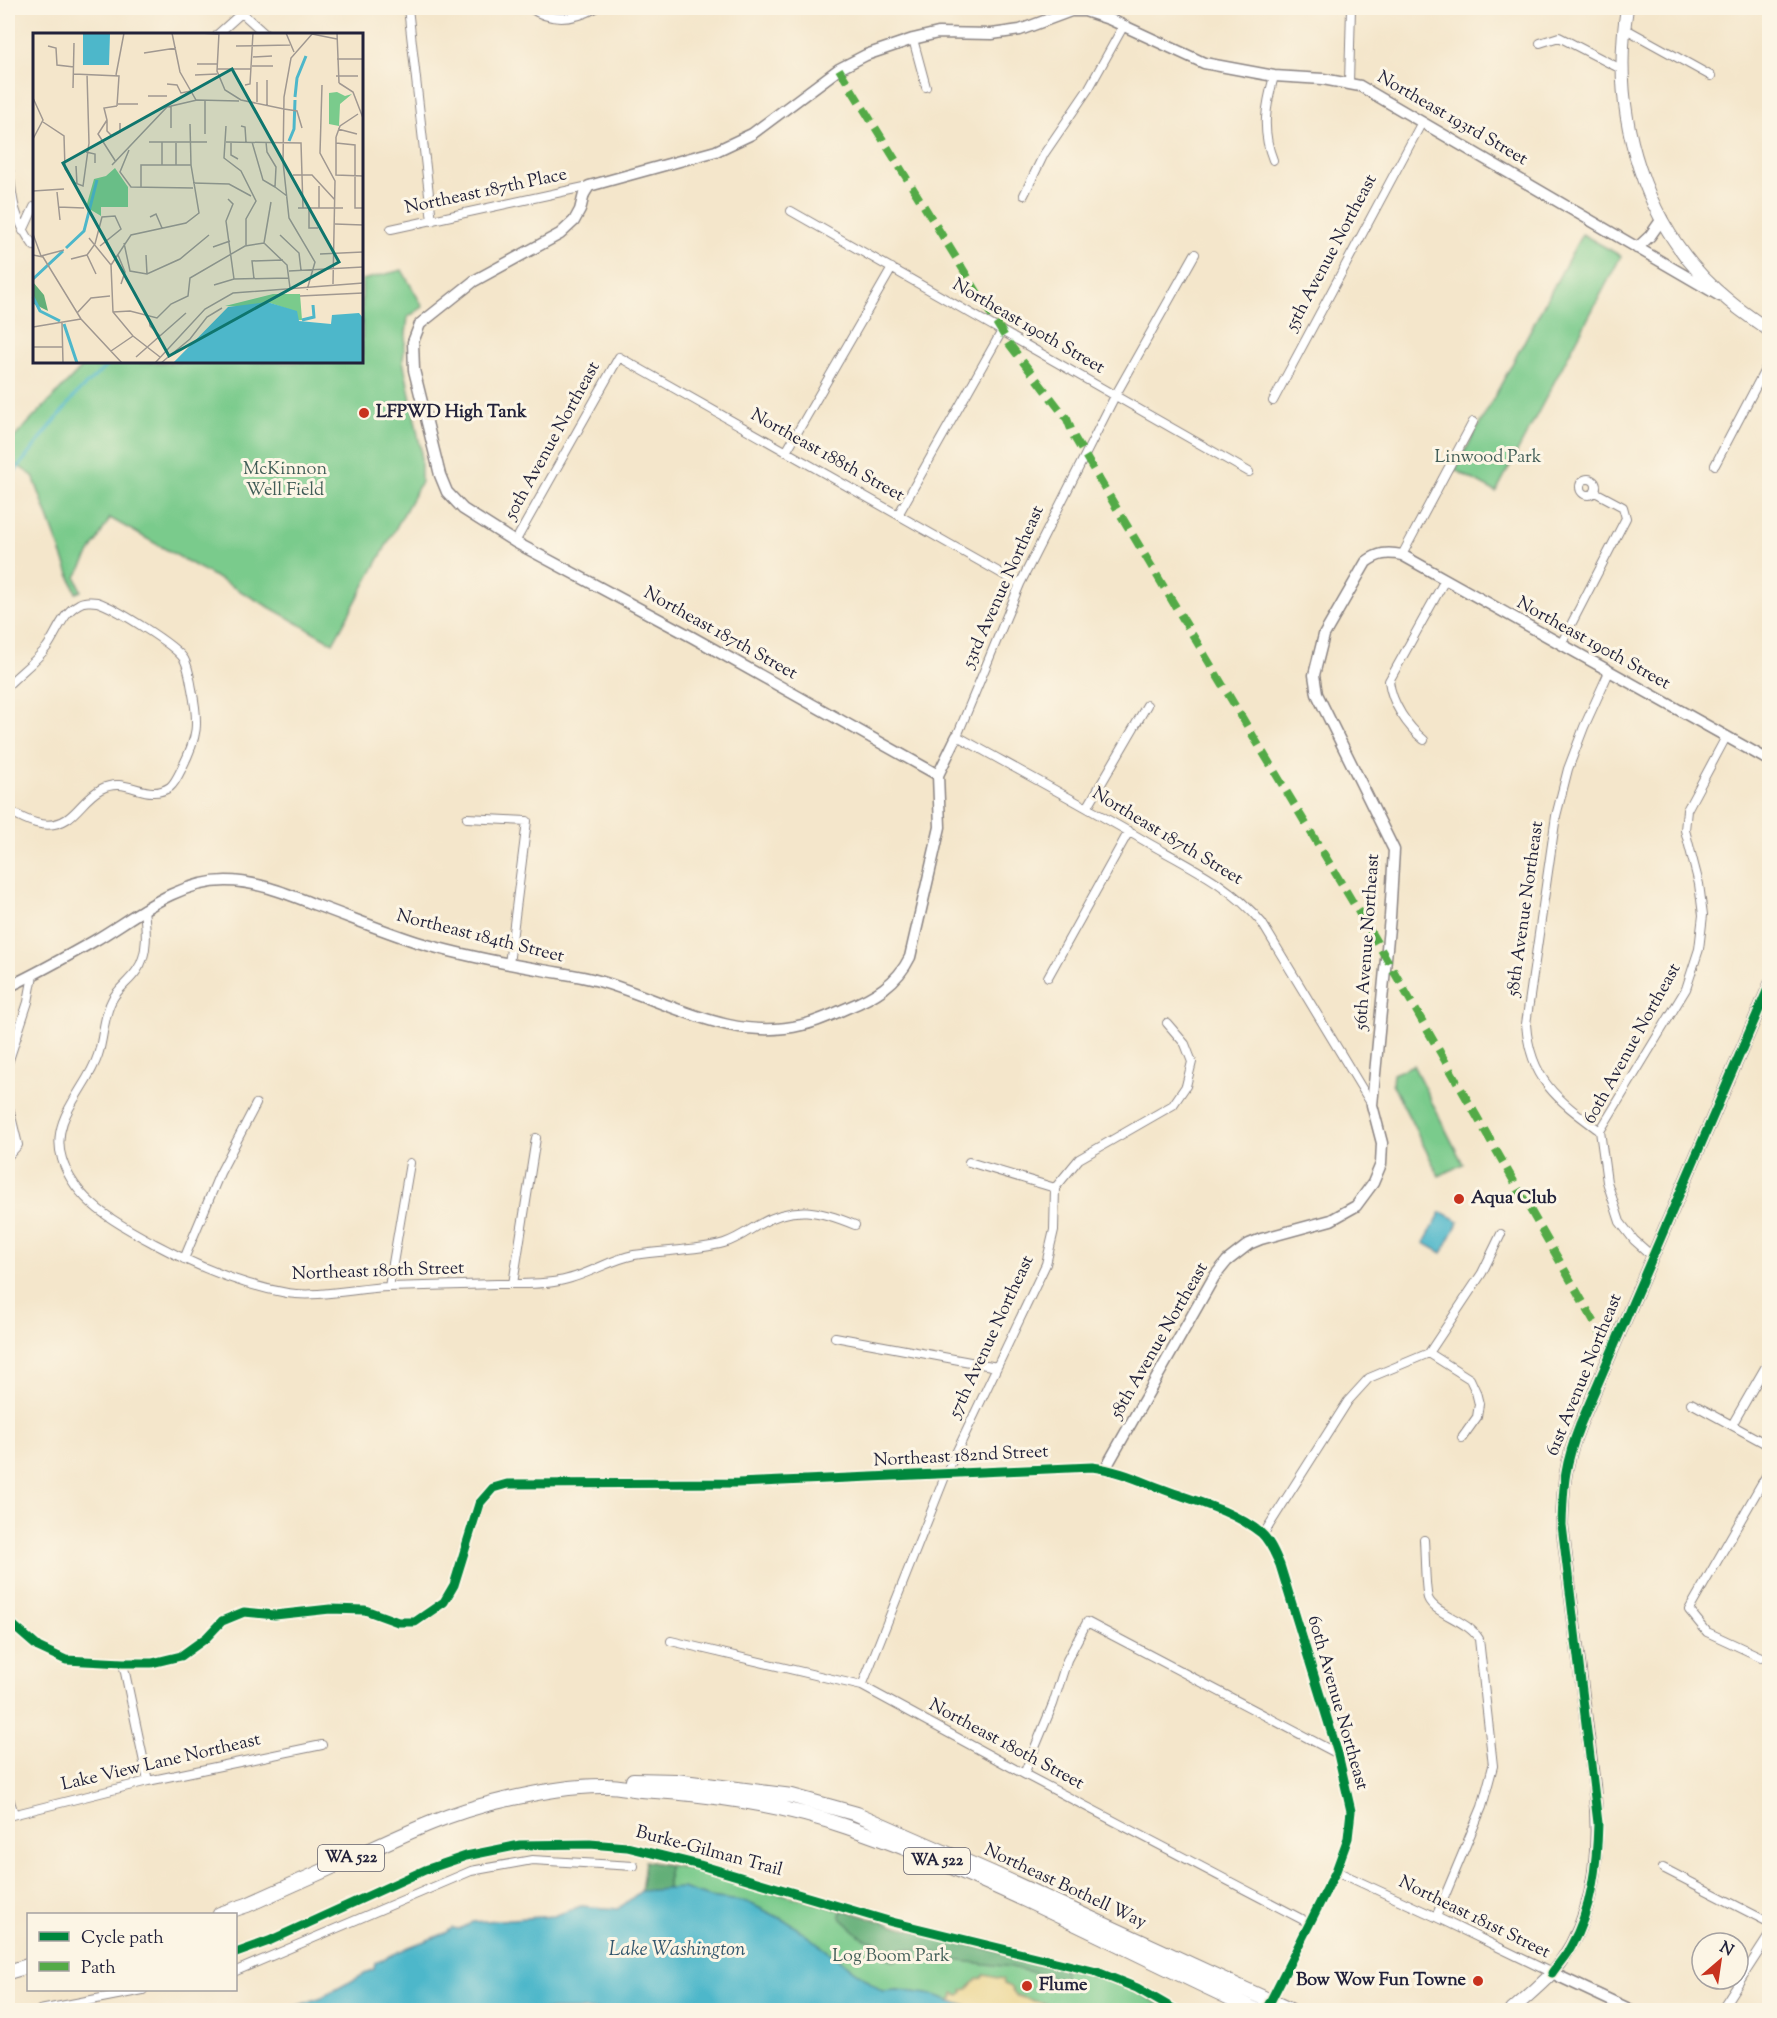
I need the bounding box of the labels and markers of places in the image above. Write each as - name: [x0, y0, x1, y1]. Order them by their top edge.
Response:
- place label: LFPWD High Tank: [376, 400, 527, 426]
- marker: LFPWD High Tank: [357, 406, 371, 420]
- place label: Aqua Club: [1471, 1186, 1557, 1212]
- marker: Aqua Club: [1452, 1192, 1466, 1206]
- place label: Bow Wow Fun Towne: [1296, 1968, 1467, 1994]
- place label: Flume: [1039, 1973, 1088, 1999]
- marker: Bow Wow Fun Towne: [1471, 1974, 1485, 1988]
- marker: Flume: [1020, 1979, 1034, 1993]

